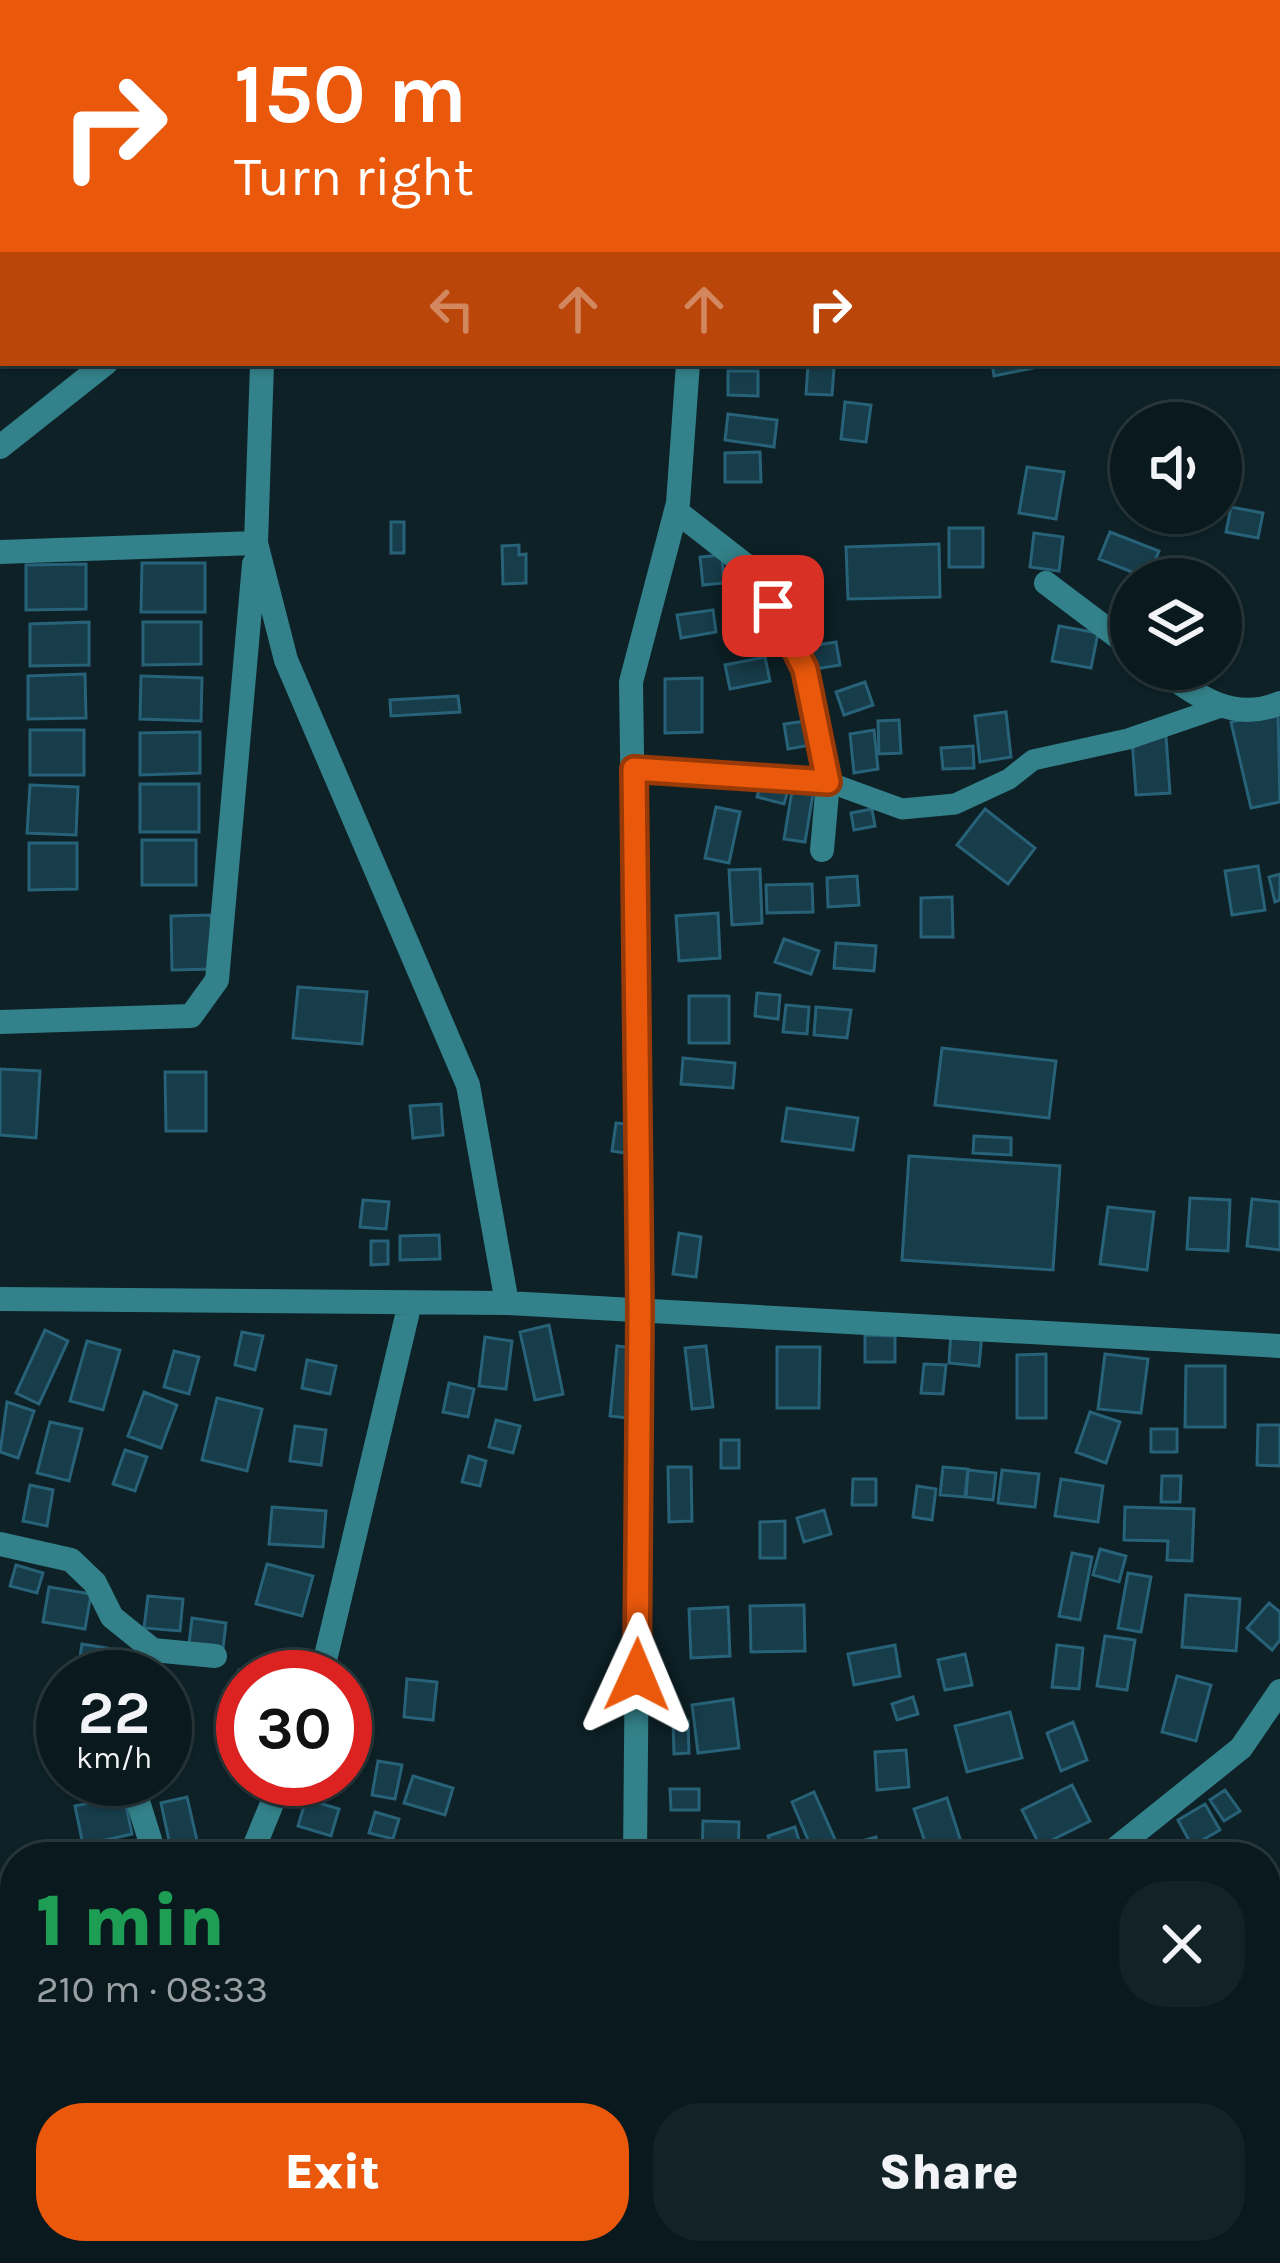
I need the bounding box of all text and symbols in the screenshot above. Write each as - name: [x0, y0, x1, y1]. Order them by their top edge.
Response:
- text: 150 m: [234, 45, 467, 143]
- icon: right: [36, 48, 192, 204]
- text: Turn right: [234, 145, 474, 209]
- icon: left: [419, 276, 485, 342]
- icon: ahead: [545, 276, 611, 342]
- icon: ahead: [671, 276, 737, 342]
- icon: right: [797, 276, 863, 342]
- map controls: [1110, 402, 1242, 690]
- button: sound: [1110, 402, 1242, 534]
- pin: [722, 555, 824, 657]
- button: layers: [1110, 558, 1242, 690]
- icon: arrive: [740, 573, 806, 639]
- position arrow: [574, 1612, 700, 1738]
- speed limit sign: 30: [216, 1650, 372, 1806]
- text: 22: [78, 1678, 150, 1748]
- text: km/h: [76, 1740, 152, 1776]
- text: 1 min: [36, 1879, 225, 1963]
- button: close: [1119, 1881, 1245, 2007]
- text: 210 m · 08:33: [36, 1966, 268, 2012]
- button: Exit: [36, 2103, 629, 2241]
- button: Share: [653, 2103, 1245, 2241]

